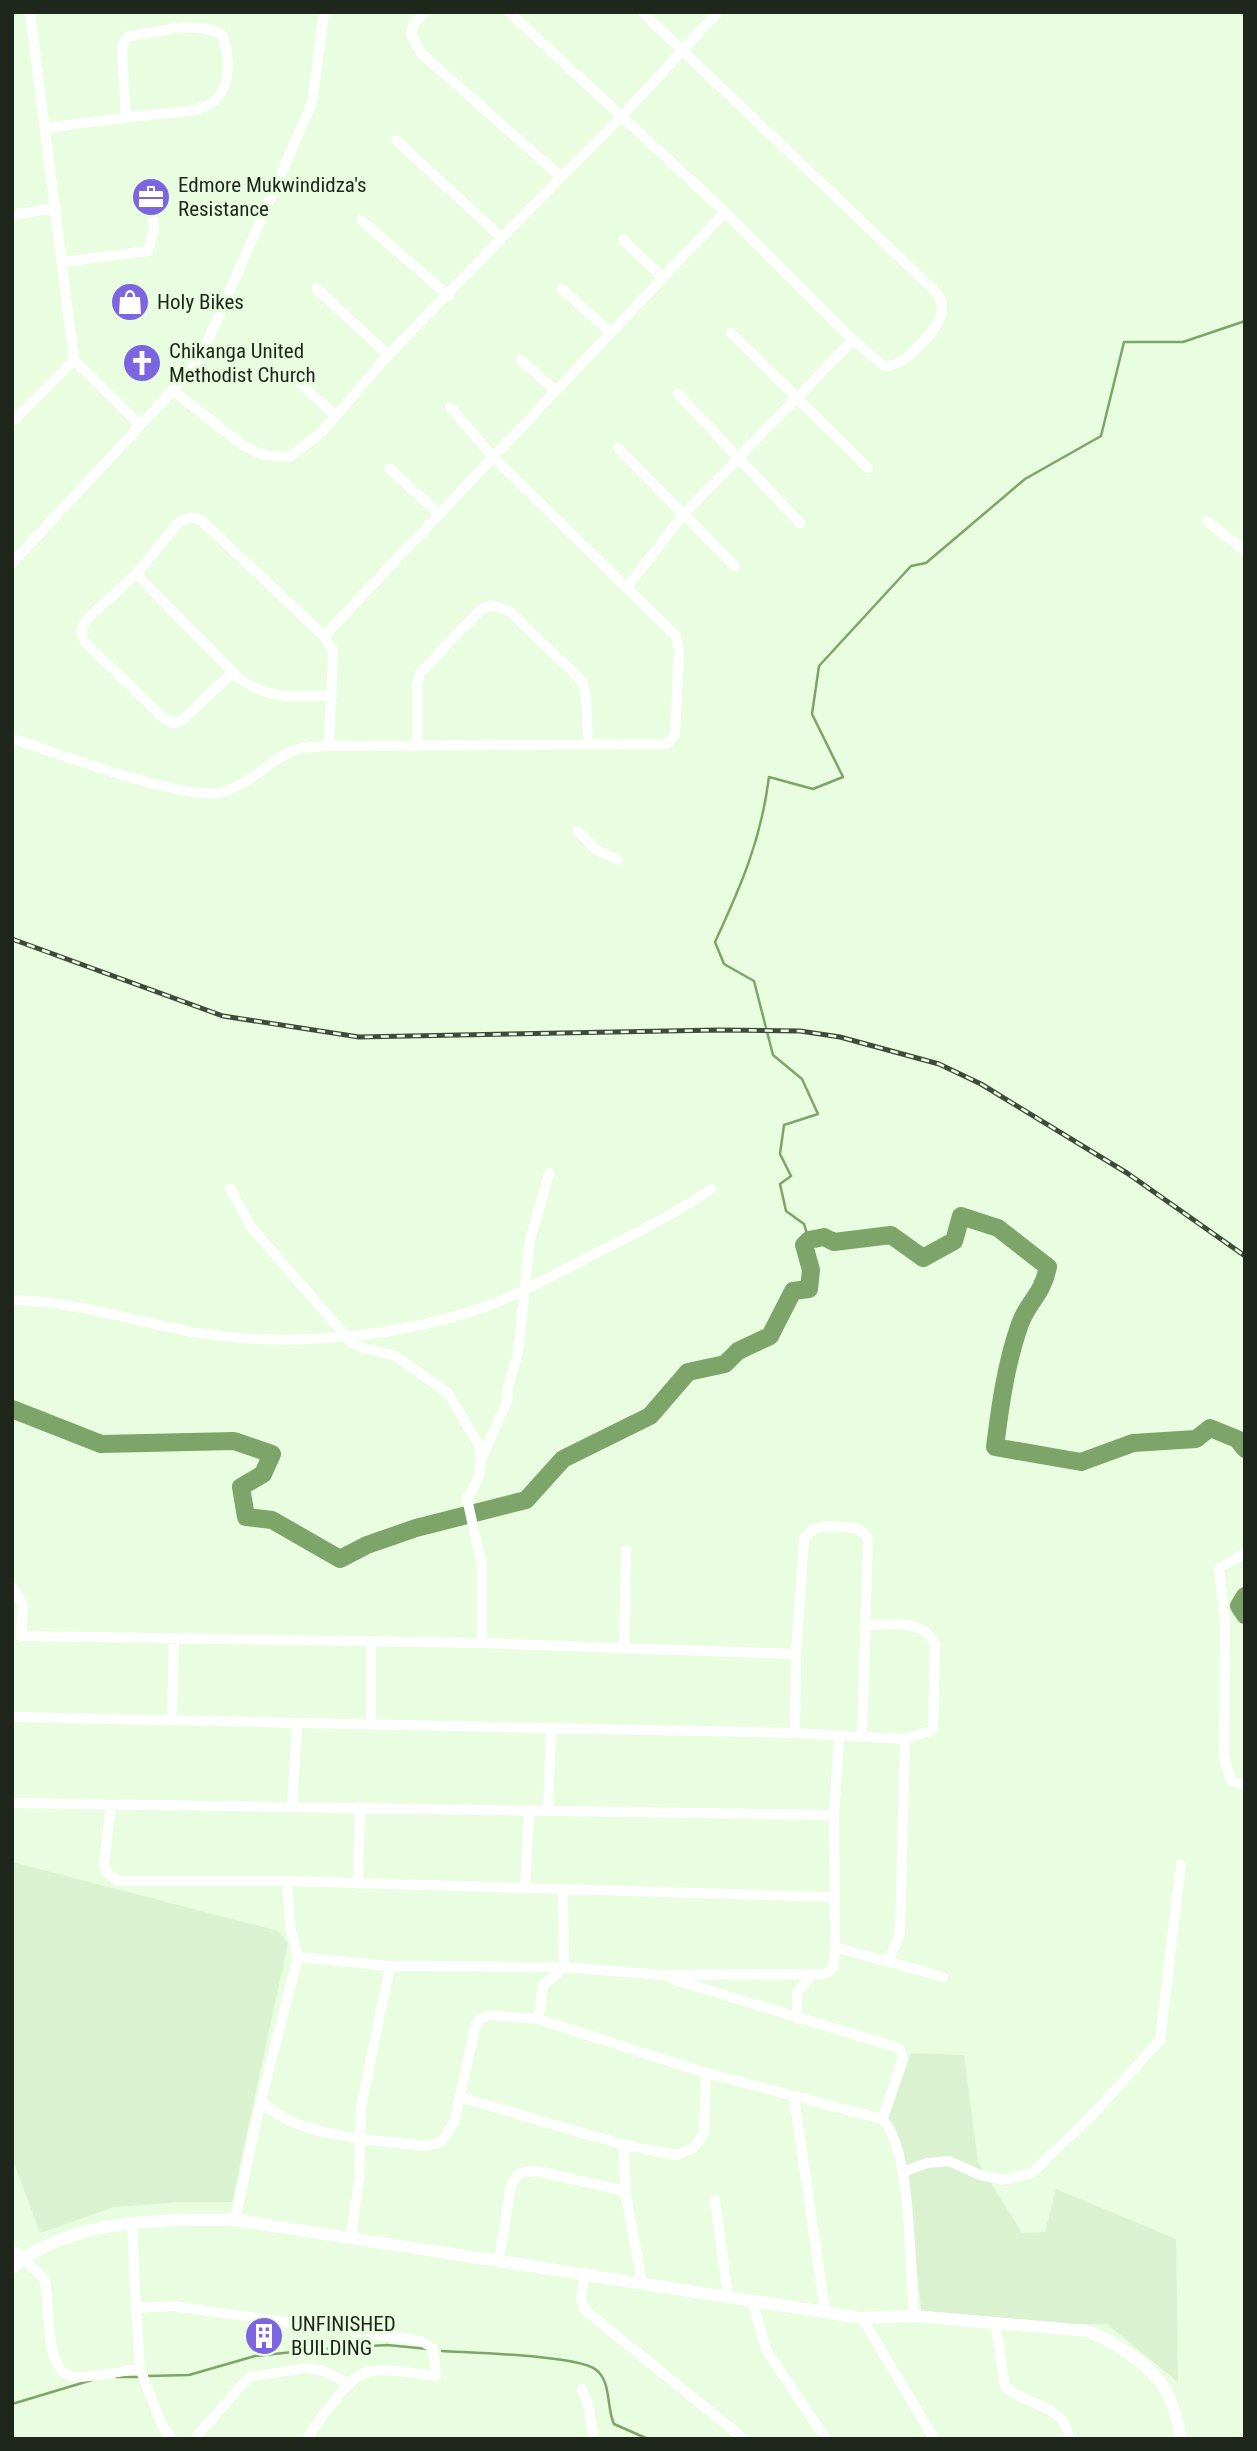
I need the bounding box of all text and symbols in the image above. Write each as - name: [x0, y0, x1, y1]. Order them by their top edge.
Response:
- place label: Edmore Mukwindidza's Resistance: [178, 173, 367, 221]
- office icon: Edmore Mukwindidza's Resistance: [130, 176, 172, 218]
- shop icon: Holy Bikes: [109, 281, 151, 323]
- place label: Holy Bikes: [157, 290, 244, 314]
- place label: Chikanga United Methodist Church: [169, 339, 316, 387]
- church icon: Chikanga United Methodist Church: [121, 342, 163, 384]
- place label: UNFINISHED BUILDING: [291, 2312, 396, 2360]
- building icon: UNFINISHED BUILDING: [243, 2315, 285, 2357]

